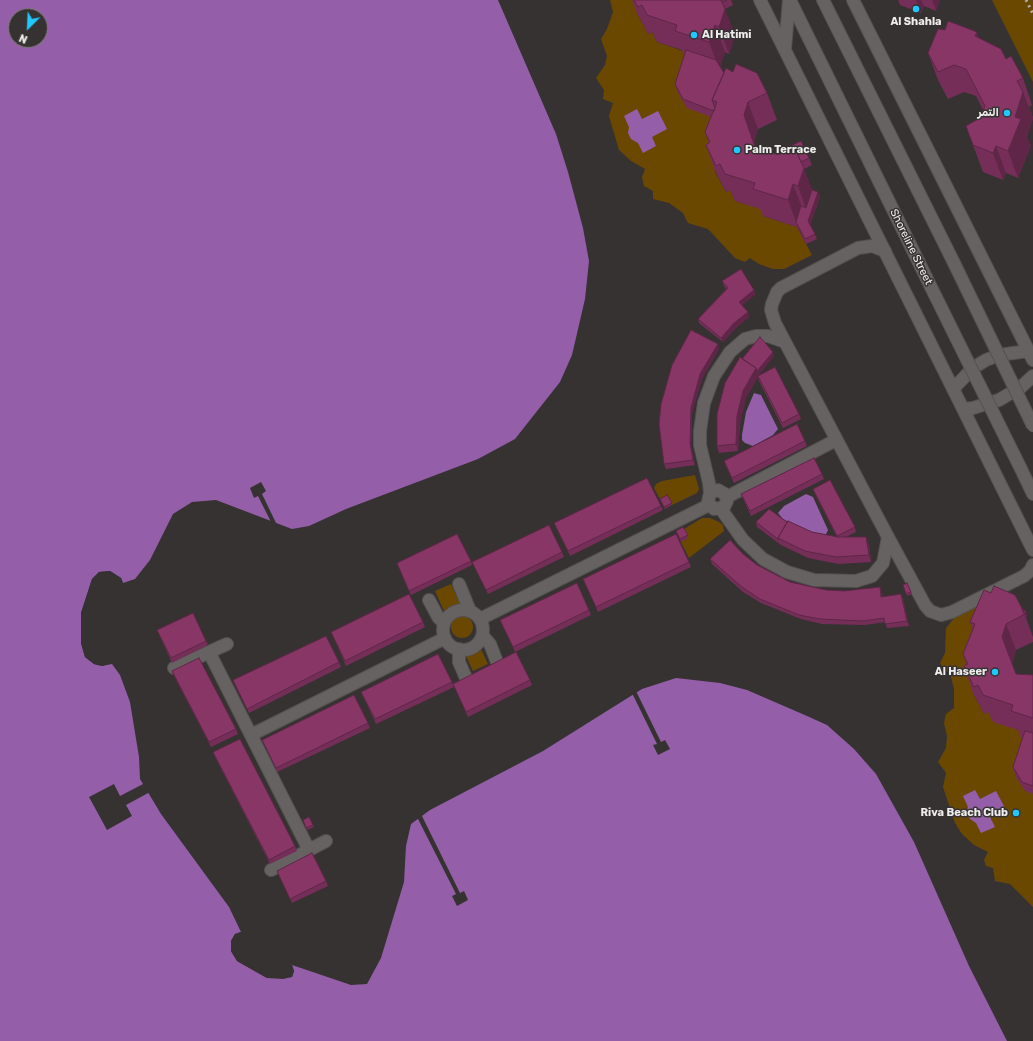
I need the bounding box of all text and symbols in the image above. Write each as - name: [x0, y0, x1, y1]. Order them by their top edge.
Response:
- marker: Al Shahla: [911, 4, 921, 14]
- north arrow: [8, 8, 48, 48]
- place label: Al Shahla: [890, 15, 942, 29]
- place label: Al Hatimi: [702, 28, 752, 42]
- marker: Al Hatimi: [689, 30, 699, 40]
- text: N: [17, 31, 30, 46]
- place label: التمر: [977, 106, 999, 120]
- marker: التمر: [1002, 108, 1012, 118]
- place label: Palm Terrace: [745, 143, 816, 157]
- marker: Palm Terrace: [732, 145, 742, 155]
- street label: Shoreline Street: [887, 207, 935, 287]
- place label: Al Haseer: [935, 665, 987, 679]
- marker: Al Haseer: [990, 667, 1000, 677]
- place label: Riva Beach Club: [921, 806, 1008, 820]
- marker: Riva Beach Club: [1011, 808, 1021, 818]

